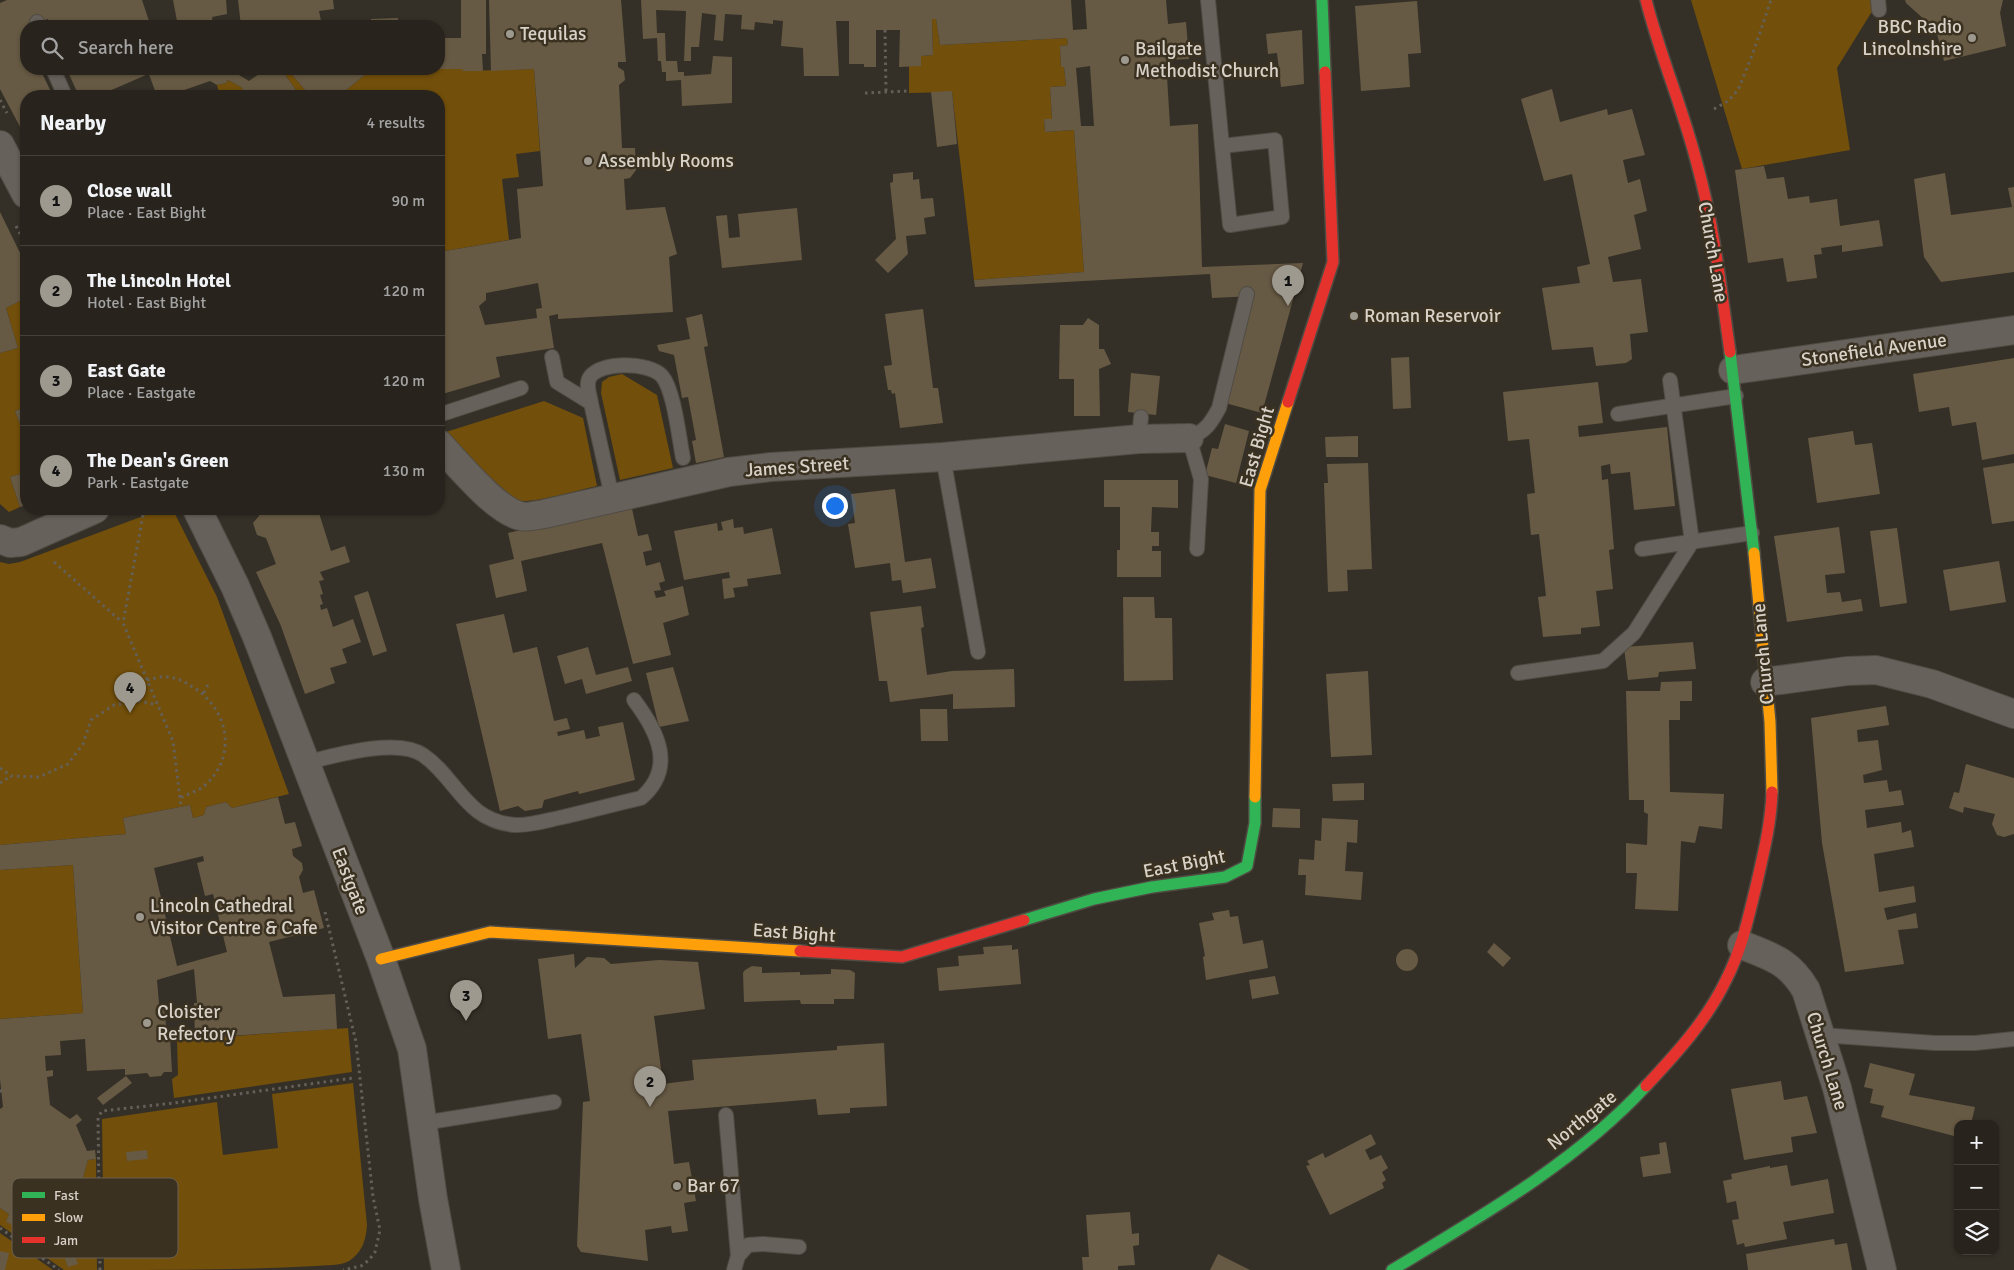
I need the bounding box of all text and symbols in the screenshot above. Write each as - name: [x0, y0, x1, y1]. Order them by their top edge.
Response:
- place label: BBC Radio Lincolnshire: [1862, 15, 1962, 61]
- search box: [20, 20, 445, 75]
- place label: Tequilas: [520, 22, 586, 46]
- marker: Tequilas: [504, 28, 516, 40]
- marker: BBC Radio Lincolnshire: [1966, 32, 1978, 44]
- icon: search: [38, 34, 66, 62]
- text: Search here: [78, 36, 174, 60]
- place label: Bailgate Methodist Church: [1135, 37, 1279, 83]
- marker: Bailgate Methodist Church: [1119, 54, 1131, 66]
- text: Nearby: [40, 110, 106, 136]
- text: 4 results: [366, 113, 425, 133]
- place label: Assembly Rooms: [598, 149, 734, 173]
- marker: Assembly Rooms: [582, 155, 594, 167]
- text: Close wall: [87, 179, 172, 203]
- text: 1: [52, 191, 60, 211]
- text: 90 m: [391, 191, 425, 211]
- street label: Church Lane: [1692, 200, 1734, 304]
- text: Place · East Bight: [87, 203, 206, 223]
- pin: 1: [1272, 265, 1304, 306]
- text: The Lincoln Hotel: [87, 269, 231, 293]
- text: 2: [52, 281, 60, 301]
- text: 120 m: [383, 281, 425, 301]
- text: Hotel · East Bight: [87, 293, 206, 313]
- place label: Roman Reservoir: [1364, 304, 1501, 328]
- marker: Roman Reservoir: [1348, 310, 1360, 322]
- street label: Stonefield Avenue: [1800, 328, 1948, 372]
- text: East Gate: [87, 359, 166, 383]
- text: 3: [52, 371, 60, 391]
- text: 120 m: [383, 371, 425, 391]
- text: Place · Eastgate: [87, 383, 196, 403]
- street label: East Bight: [1234, 403, 1280, 490]
- text: The Dean's Green: [87, 449, 229, 473]
- street label: James Street: [744, 451, 850, 483]
- text: 4: [52, 461, 60, 481]
- text: 130 m: [383, 461, 425, 481]
- text: Park · Eastgate: [87, 473, 189, 493]
- your location: [822, 493, 848, 519]
- street label: Church Lane: [1747, 602, 1779, 706]
- pin: 4: [114, 672, 146, 713]
- street label: Eastgate: [326, 844, 374, 918]
- street label: East Bight: [1141, 844, 1227, 884]
- place label: Lincoln Cathedral Visitor Centre & Cafe: [150, 894, 318, 940]
- marker: Lincoln Cathedral Visitor Centre & Cafe: [134, 911, 146, 923]
- street label: East Bight: [752, 918, 837, 948]
- pin: 3: [450, 980, 482, 1021]
- place label: Cloister Refectory: [157, 1000, 235, 1046]
- street label: Church Lane: [1801, 1009, 1853, 1113]
- marker: Cloister Refectory: [141, 1017, 153, 1029]
- pin: 2: [634, 1066, 666, 1107]
- street label: Northgate: [1542, 1085, 1622, 1155]
- map controls: [1954, 1120, 1999, 1255]
- button: +: [1954, 1120, 1999, 1165]
- button: −: [1954, 1165, 1999, 1210]
- place label: Bar 67: [687, 1174, 740, 1198]
- legend: [12, 1178, 178, 1258]
- marker: Bar 67: [671, 1180, 683, 1192]
- text: Fast: [54, 1187, 79, 1204]
- text: Slow: [54, 1209, 83, 1226]
- button: layers: [1954, 1210, 1999, 1255]
- text: Jam: [54, 1232, 78, 1249]

